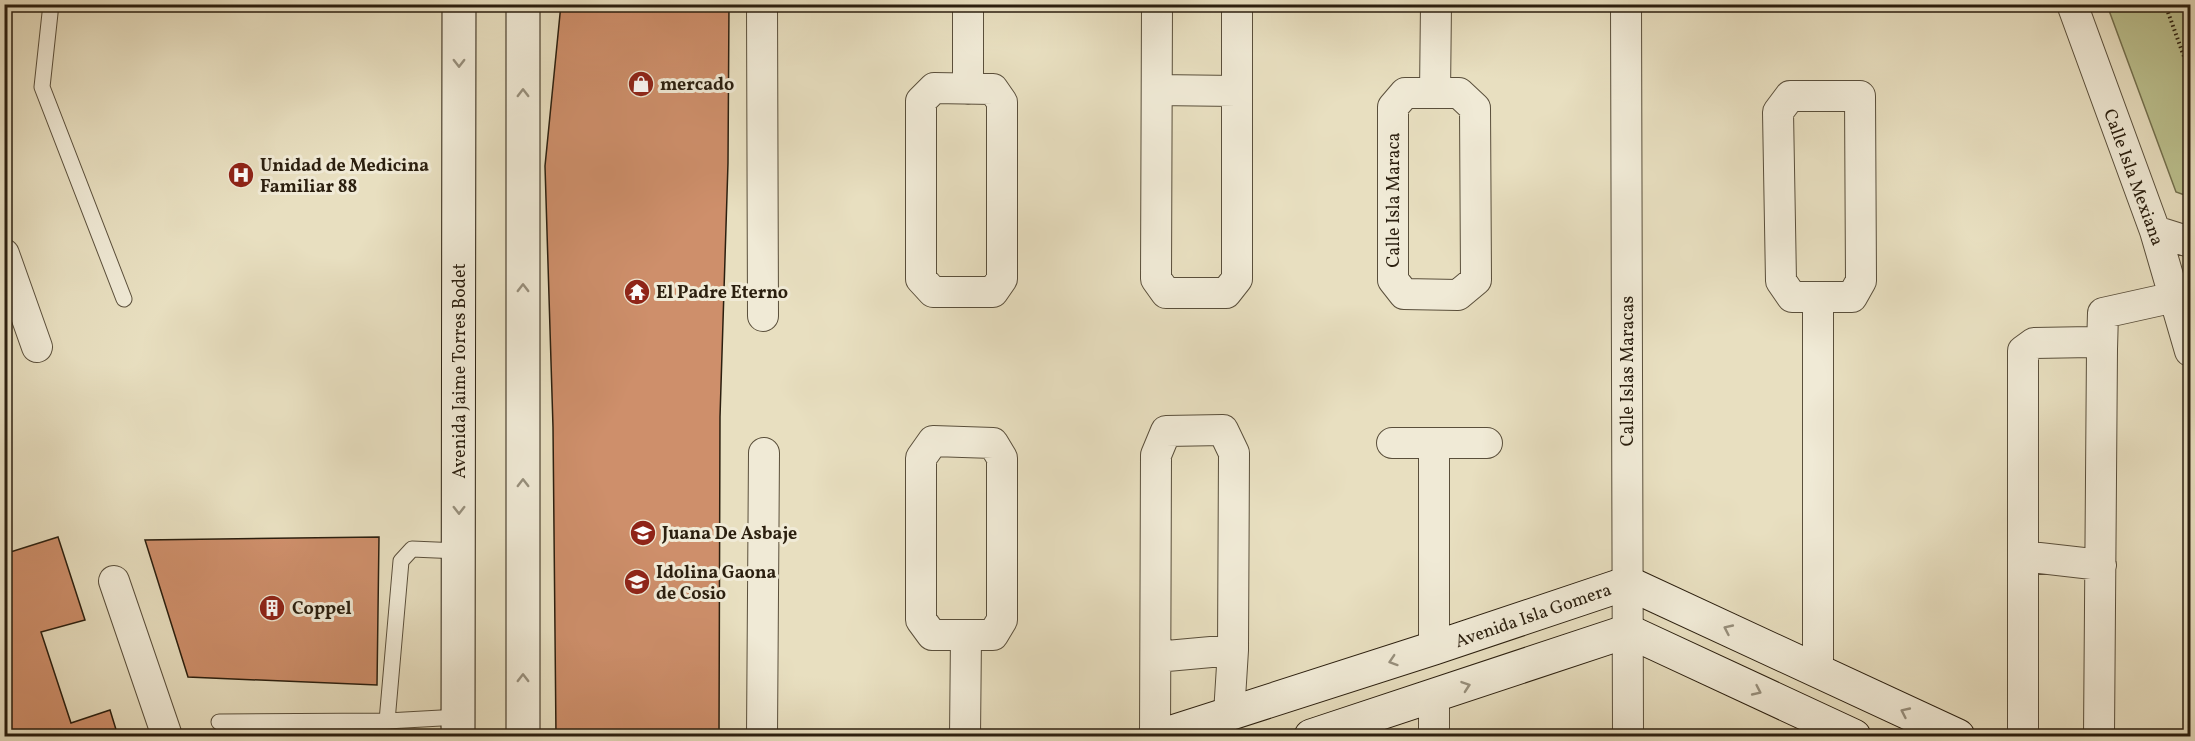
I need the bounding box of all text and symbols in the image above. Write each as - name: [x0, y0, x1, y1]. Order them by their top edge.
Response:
- one-way arrow: [453, 58, 465, 67]
- shop icon: mercado: [626, 69, 656, 99]
- place label: mercado: [660, 73, 734, 98]
- one-way arrow: [517, 89, 529, 98]
- street label: Calle Isla Mexiana: [2096, 106, 2169, 249]
- street label: Calle Isla Maraca: [1382, 133, 1407, 267]
- place label: Unidad de Medicina Familiar 88: [260, 154, 429, 200]
- hospital icon: Unidad de Medicina Familiar 88: [226, 160, 256, 190]
- street label: Avenida Jaime Torres Bodet: [448, 263, 473, 479]
- temple icon: El Padre Eterno: [622, 277, 652, 307]
- place label: El Padre Eterno: [656, 281, 788, 306]
- one-way arrow: [517, 284, 529, 293]
- street label: Calle Islas Maracas: [1616, 296, 1641, 446]
- one-way arrow: [517, 479, 529, 488]
- one-way arrow: [453, 505, 465, 514]
- school or university icon: Juana De Asbaje: [628, 518, 658, 548]
- place label: Juana De Asbaje: [661, 522, 797, 547]
- place label: Idolina Gaona de Cosio: [656, 561, 777, 607]
- school or university icon: Idolina Gaona de Cosio: [622, 567, 652, 597]
- street label: Avenida Isla Gomera: [1452, 578, 1615, 655]
- building icon: Coppel: [257, 593, 287, 623]
- place label: Coppel: [292, 597, 352, 622]
- one-way arrow: [1724, 625, 1735, 637]
- one-way arrow: [1388, 654, 1399, 667]
- one-way arrow: [517, 674, 529, 683]
- one-way arrow: [1460, 680, 1471, 693]
- one-way arrow: [1751, 684, 1762, 696]
- one-way arrow: [1901, 707, 1912, 719]

